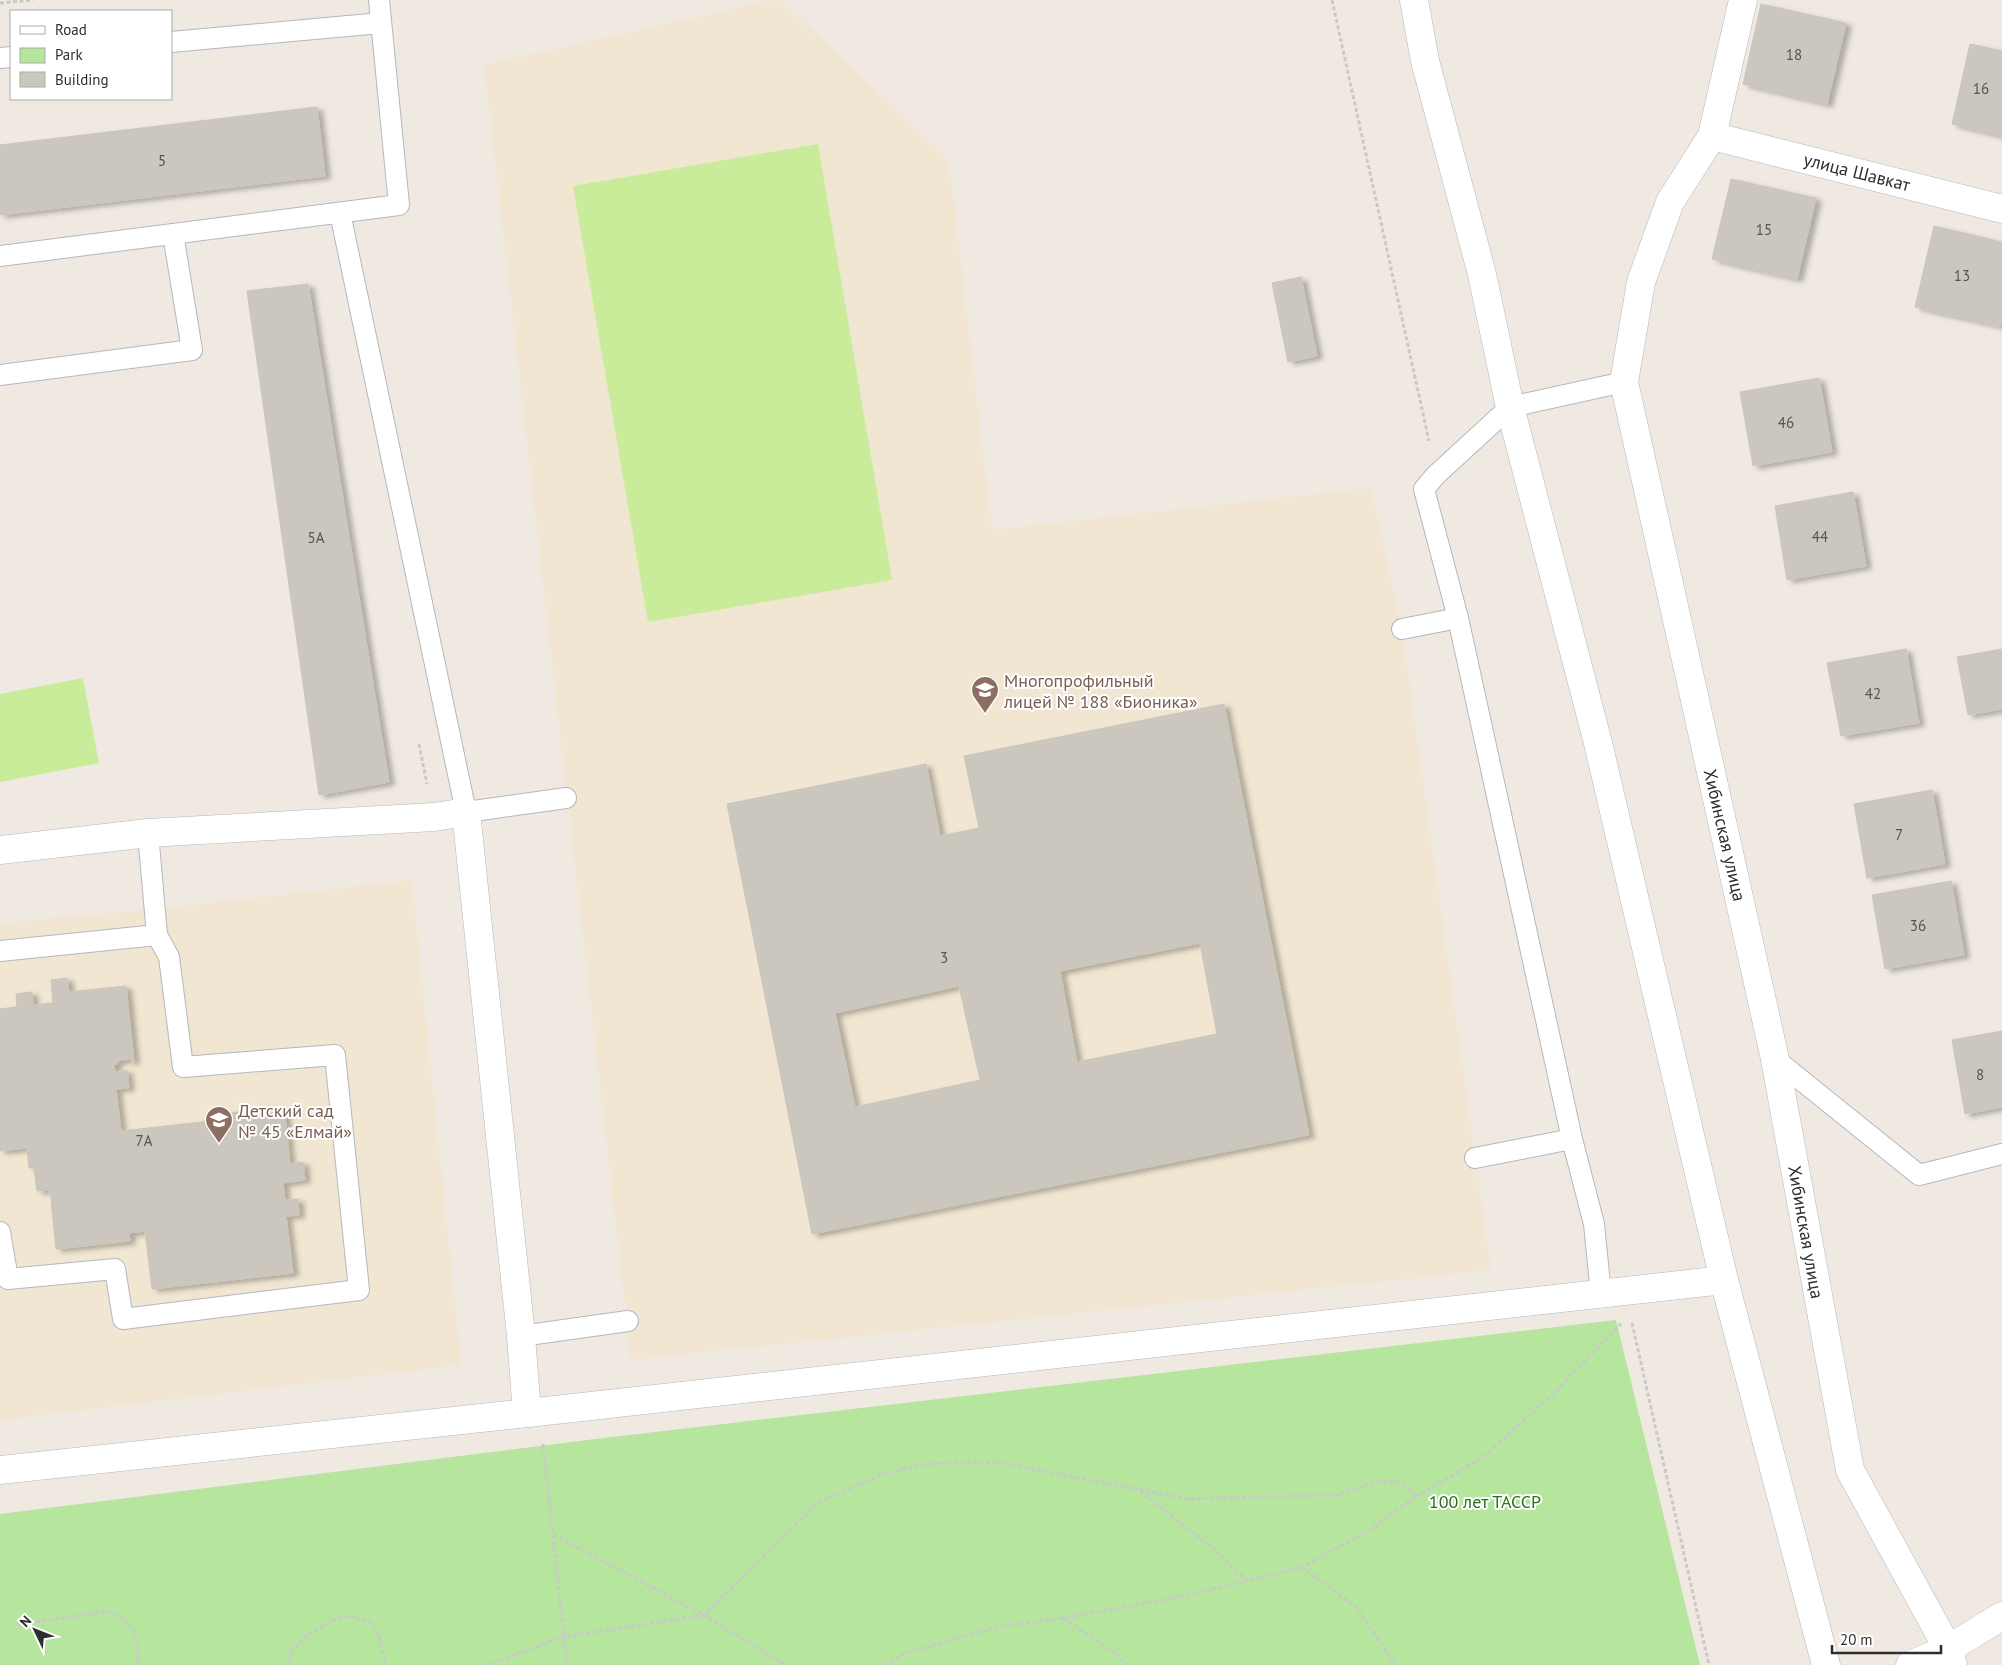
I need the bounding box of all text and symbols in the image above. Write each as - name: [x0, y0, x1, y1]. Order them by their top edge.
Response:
- legend: [10, 10, 172, 100]
- text: Road: [55, 20, 87, 39]
- text: Park: [55, 45, 83, 64]
- house number: 18: [1786, 45, 1802, 64]
- text: Building: [55, 70, 109, 89]
- house number: 16: [1973, 79, 1989, 98]
- street label: улица Шавкат: [1801, 148, 1913, 197]
- house number: 5: [158, 151, 166, 170]
- house number: 15: [1756, 220, 1772, 239]
- house number: 13: [1954, 266, 1970, 285]
- house number: 46: [1778, 413, 1794, 432]
- house number: 44: [1812, 527, 1828, 546]
- house number: 5А: [308, 528, 325, 547]
- place label: Многопрофильный лицей № 188 «Бионика»: [1003, 669, 1198, 713]
- school or university icon: Многопрофильный лицей № 188 «Бионика»: [970, 675, 1000, 714]
- house number: 42: [1865, 684, 1881, 703]
- street label: Хибинская улица: [1699, 767, 1751, 903]
- house number: 7: [1895, 825, 1903, 844]
- house number: 36: [1910, 916, 1926, 935]
- house number: 3: [940, 948, 948, 967]
- house number: 8: [1976, 1065, 1984, 1084]
- place label: Детский сад № 45 «Елмай»: [238, 1099, 352, 1143]
- school or university icon: Детский сад № 45 «Елмай»: [204, 1105, 234, 1144]
- house number: 7А: [136, 1131, 153, 1150]
- street label: Хибинская улица: [1783, 1164, 1829, 1300]
- park label: 100 лет ТАССР: [1429, 1490, 1541, 1513]
- north arrow: [10, 1605, 60, 1655]
- text: N: [16, 1612, 35, 1631]
- scale bar: [1832, 1622, 1941, 1654]
- text: 20 m: [1840, 1630, 1873, 1649]

